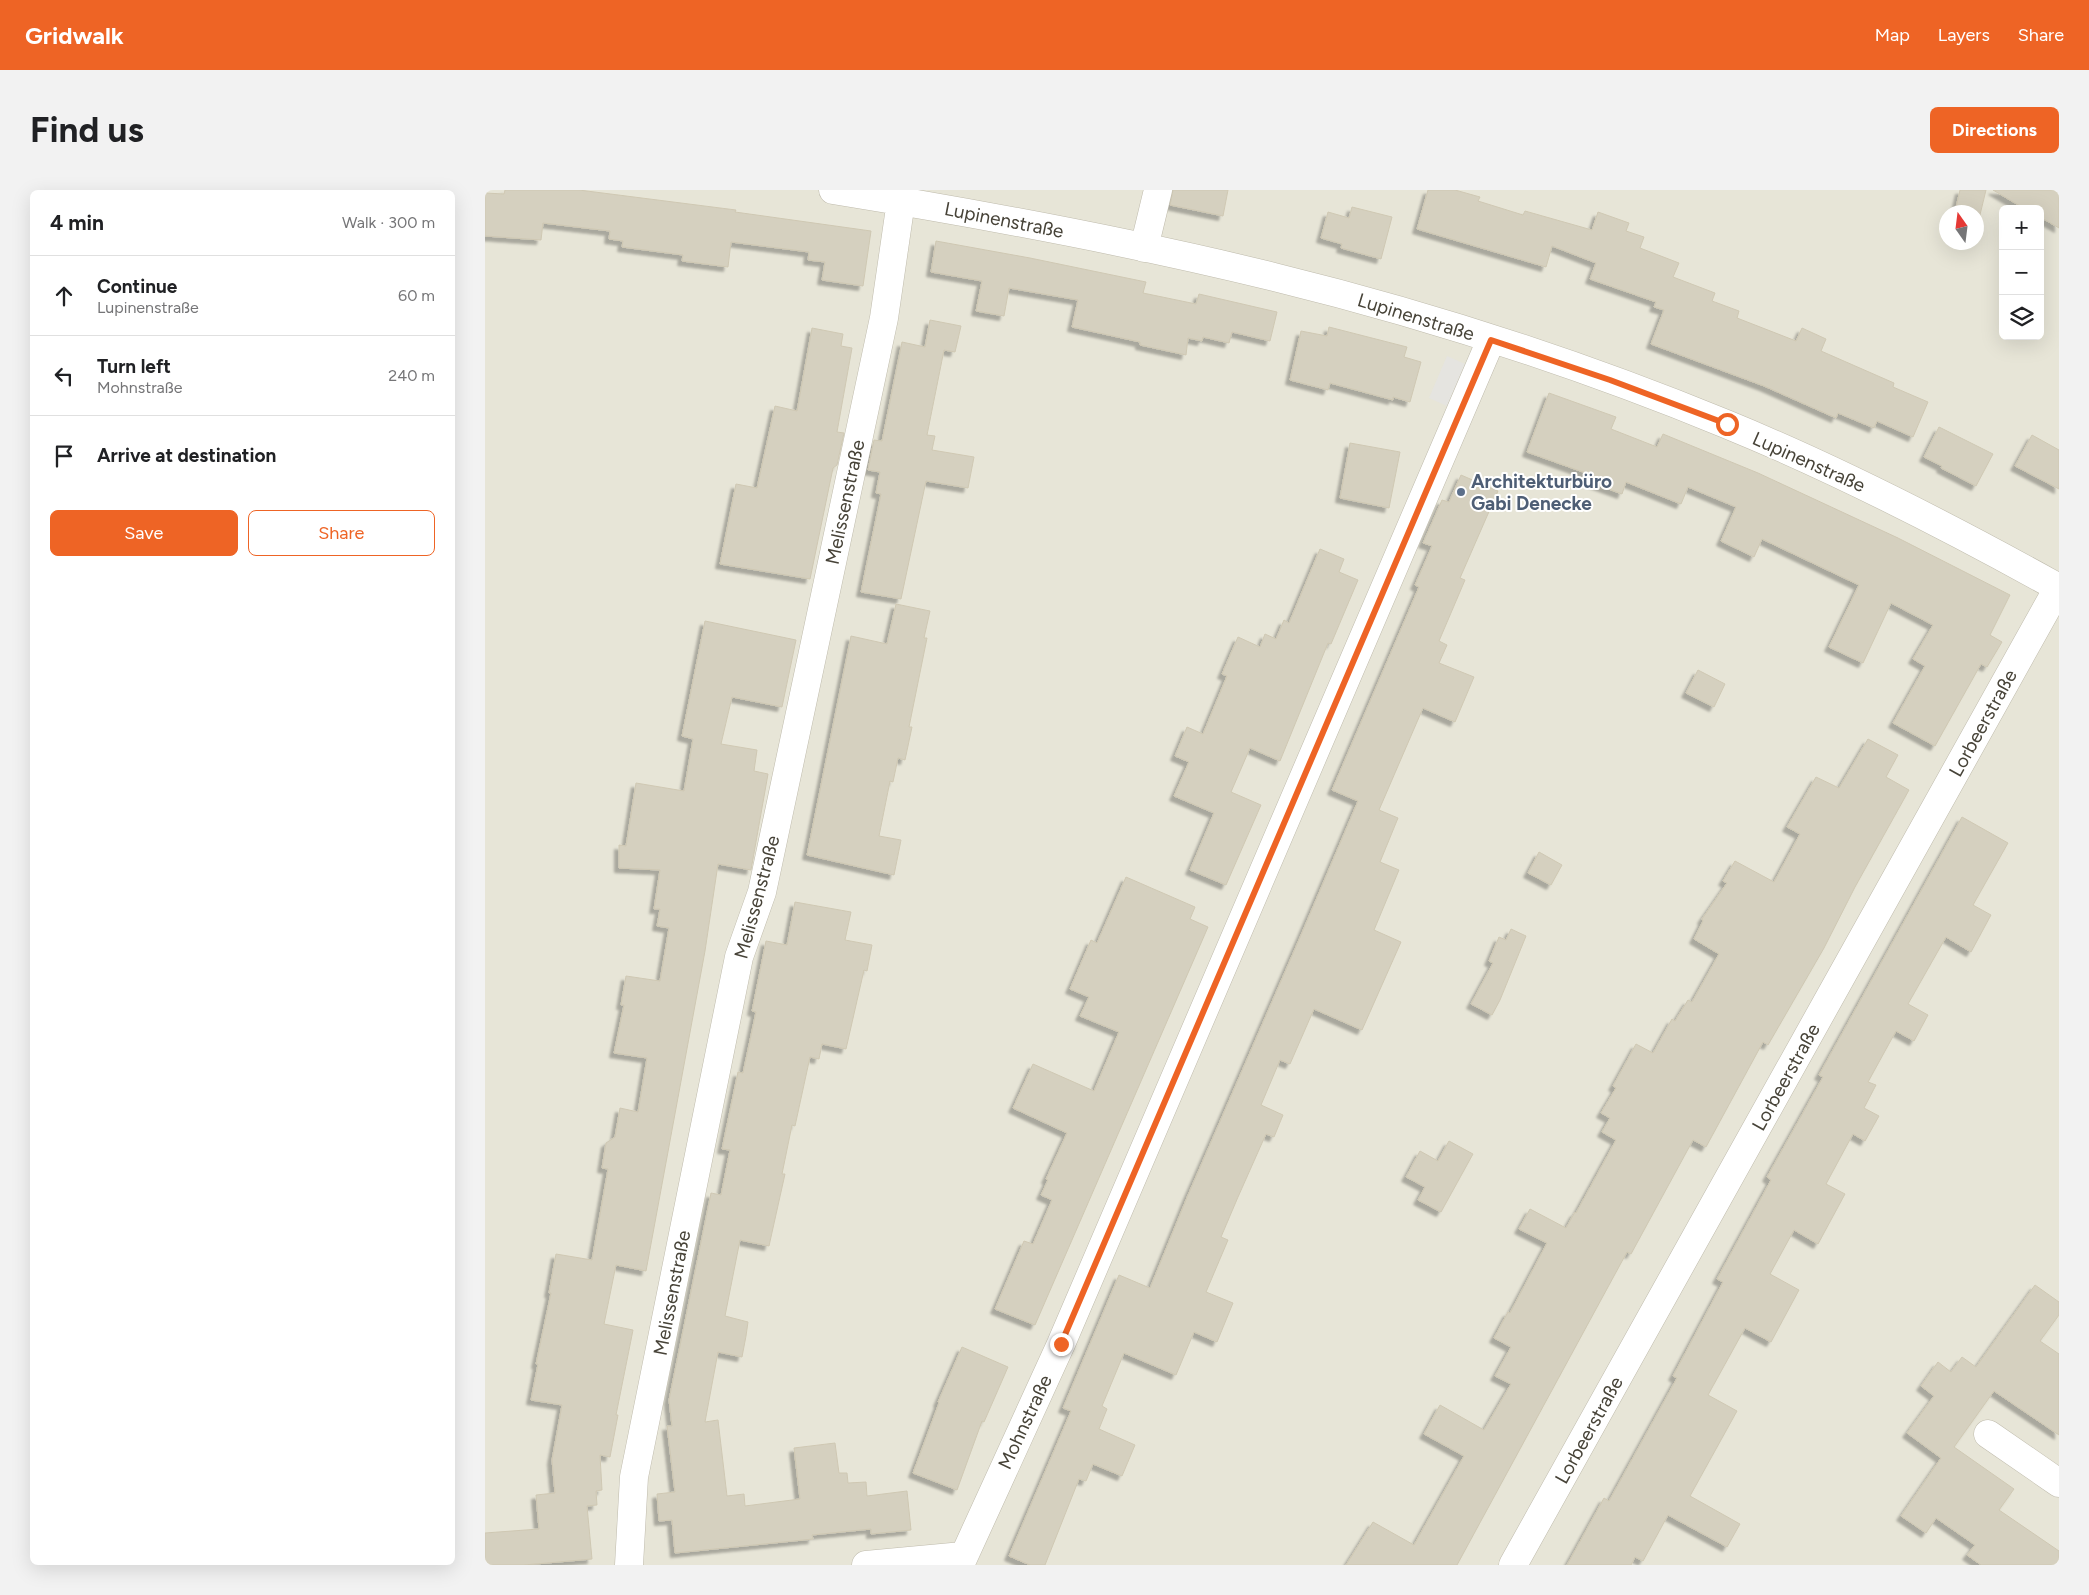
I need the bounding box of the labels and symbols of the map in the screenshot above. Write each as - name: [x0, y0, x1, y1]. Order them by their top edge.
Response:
- street label: Lupinenstraße: [942, 197, 1066, 243]
- north arrow: [1939, 205, 1984, 250]
- street label: Lupinenstraße: [1355, 288, 1477, 346]
- route start: [1716, 413, 1739, 436]
- street label: Lupinenstraße: [1749, 427, 1869, 497]
- street label: Melissenstraße: [821, 438, 869, 566]
- place label: Architekturbüro Gabi Denecke: [1471, 470, 1612, 515]
- marker: Architekturbüro Gabi Denecke: [1455, 486, 1467, 498]
- street label: Lorbeerstraße: [1944, 665, 2022, 781]
- street label: Melissenstraße: [729, 833, 785, 961]
- street label: Lorbeerstraße: [1747, 1019, 1825, 1135]
- street label: Melissenstraße: [649, 1228, 695, 1358]
- route end: [1050, 1333, 1073, 1356]
- street label: Mohnstraße: [993, 1371, 1057, 1473]
- street label: Lorbeerstraße: [1550, 1372, 1628, 1488]

